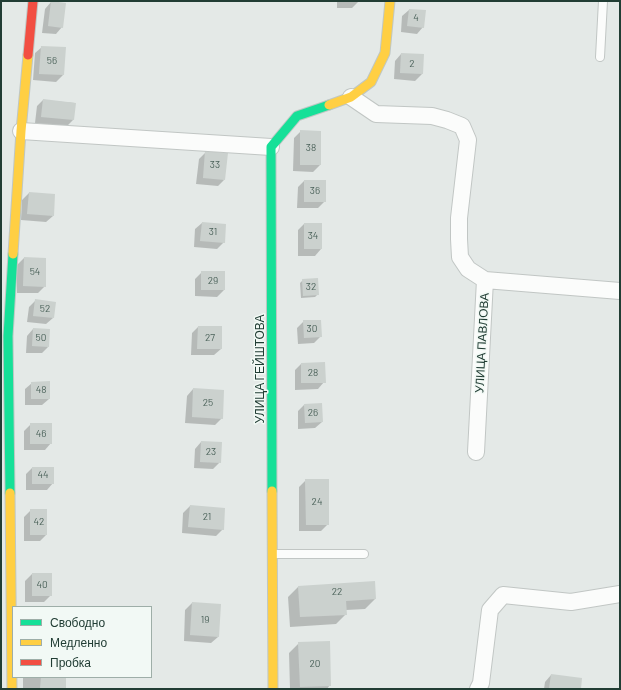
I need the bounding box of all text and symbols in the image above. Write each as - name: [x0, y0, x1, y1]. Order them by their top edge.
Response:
- house number: 4: [413, 12, 419, 24]
- house number: 56: [47, 55, 57, 67]
- house number: 2: [409, 58, 415, 70]
- house number: 38: [306, 142, 316, 154]
- house number: 33: [210, 159, 220, 171]
- house number: 36: [310, 185, 320, 197]
- house number: 31: [209, 226, 217, 238]
- house number: 34: [308, 230, 318, 242]
- house number: 54: [30, 266, 40, 278]
- house number: 29: [208, 275, 218, 287]
- house number: 32: [306, 281, 316, 293]
- street label: УЛИЦА ПАВЛОВА: [472, 293, 492, 393]
- house number: 52: [40, 303, 50, 315]
- street label: УЛИЦА ГЕЙШТОВА: [253, 315, 267, 423]
- house number: 30: [307, 323, 317, 335]
- house number: 50: [36, 332, 46, 344]
- house number: 27: [205, 332, 215, 344]
- house number: 28: [308, 367, 318, 379]
- house number: 48: [36, 384, 46, 396]
- house number: 25: [203, 397, 213, 409]
- house number: 26: [308, 407, 318, 419]
- house number: 46: [36, 428, 46, 440]
- house number: 23: [206, 446, 216, 458]
- house number: 44: [37, 469, 49, 481]
- house number: 24: [312, 496, 322, 508]
- house number: 21: [203, 511, 211, 523]
- house number: 42: [34, 516, 44, 528]
- house number: 40: [36, 579, 48, 591]
- house number: 22: [332, 586, 342, 598]
- legend: [12, 606, 152, 678]
- house number: 19: [201, 614, 209, 626]
- text: Свободно: [50, 615, 105, 629]
- text: Медленно: [50, 635, 107, 649]
- text: Пробка: [50, 655, 91, 669]
- house number: 20: [309, 658, 321, 670]

